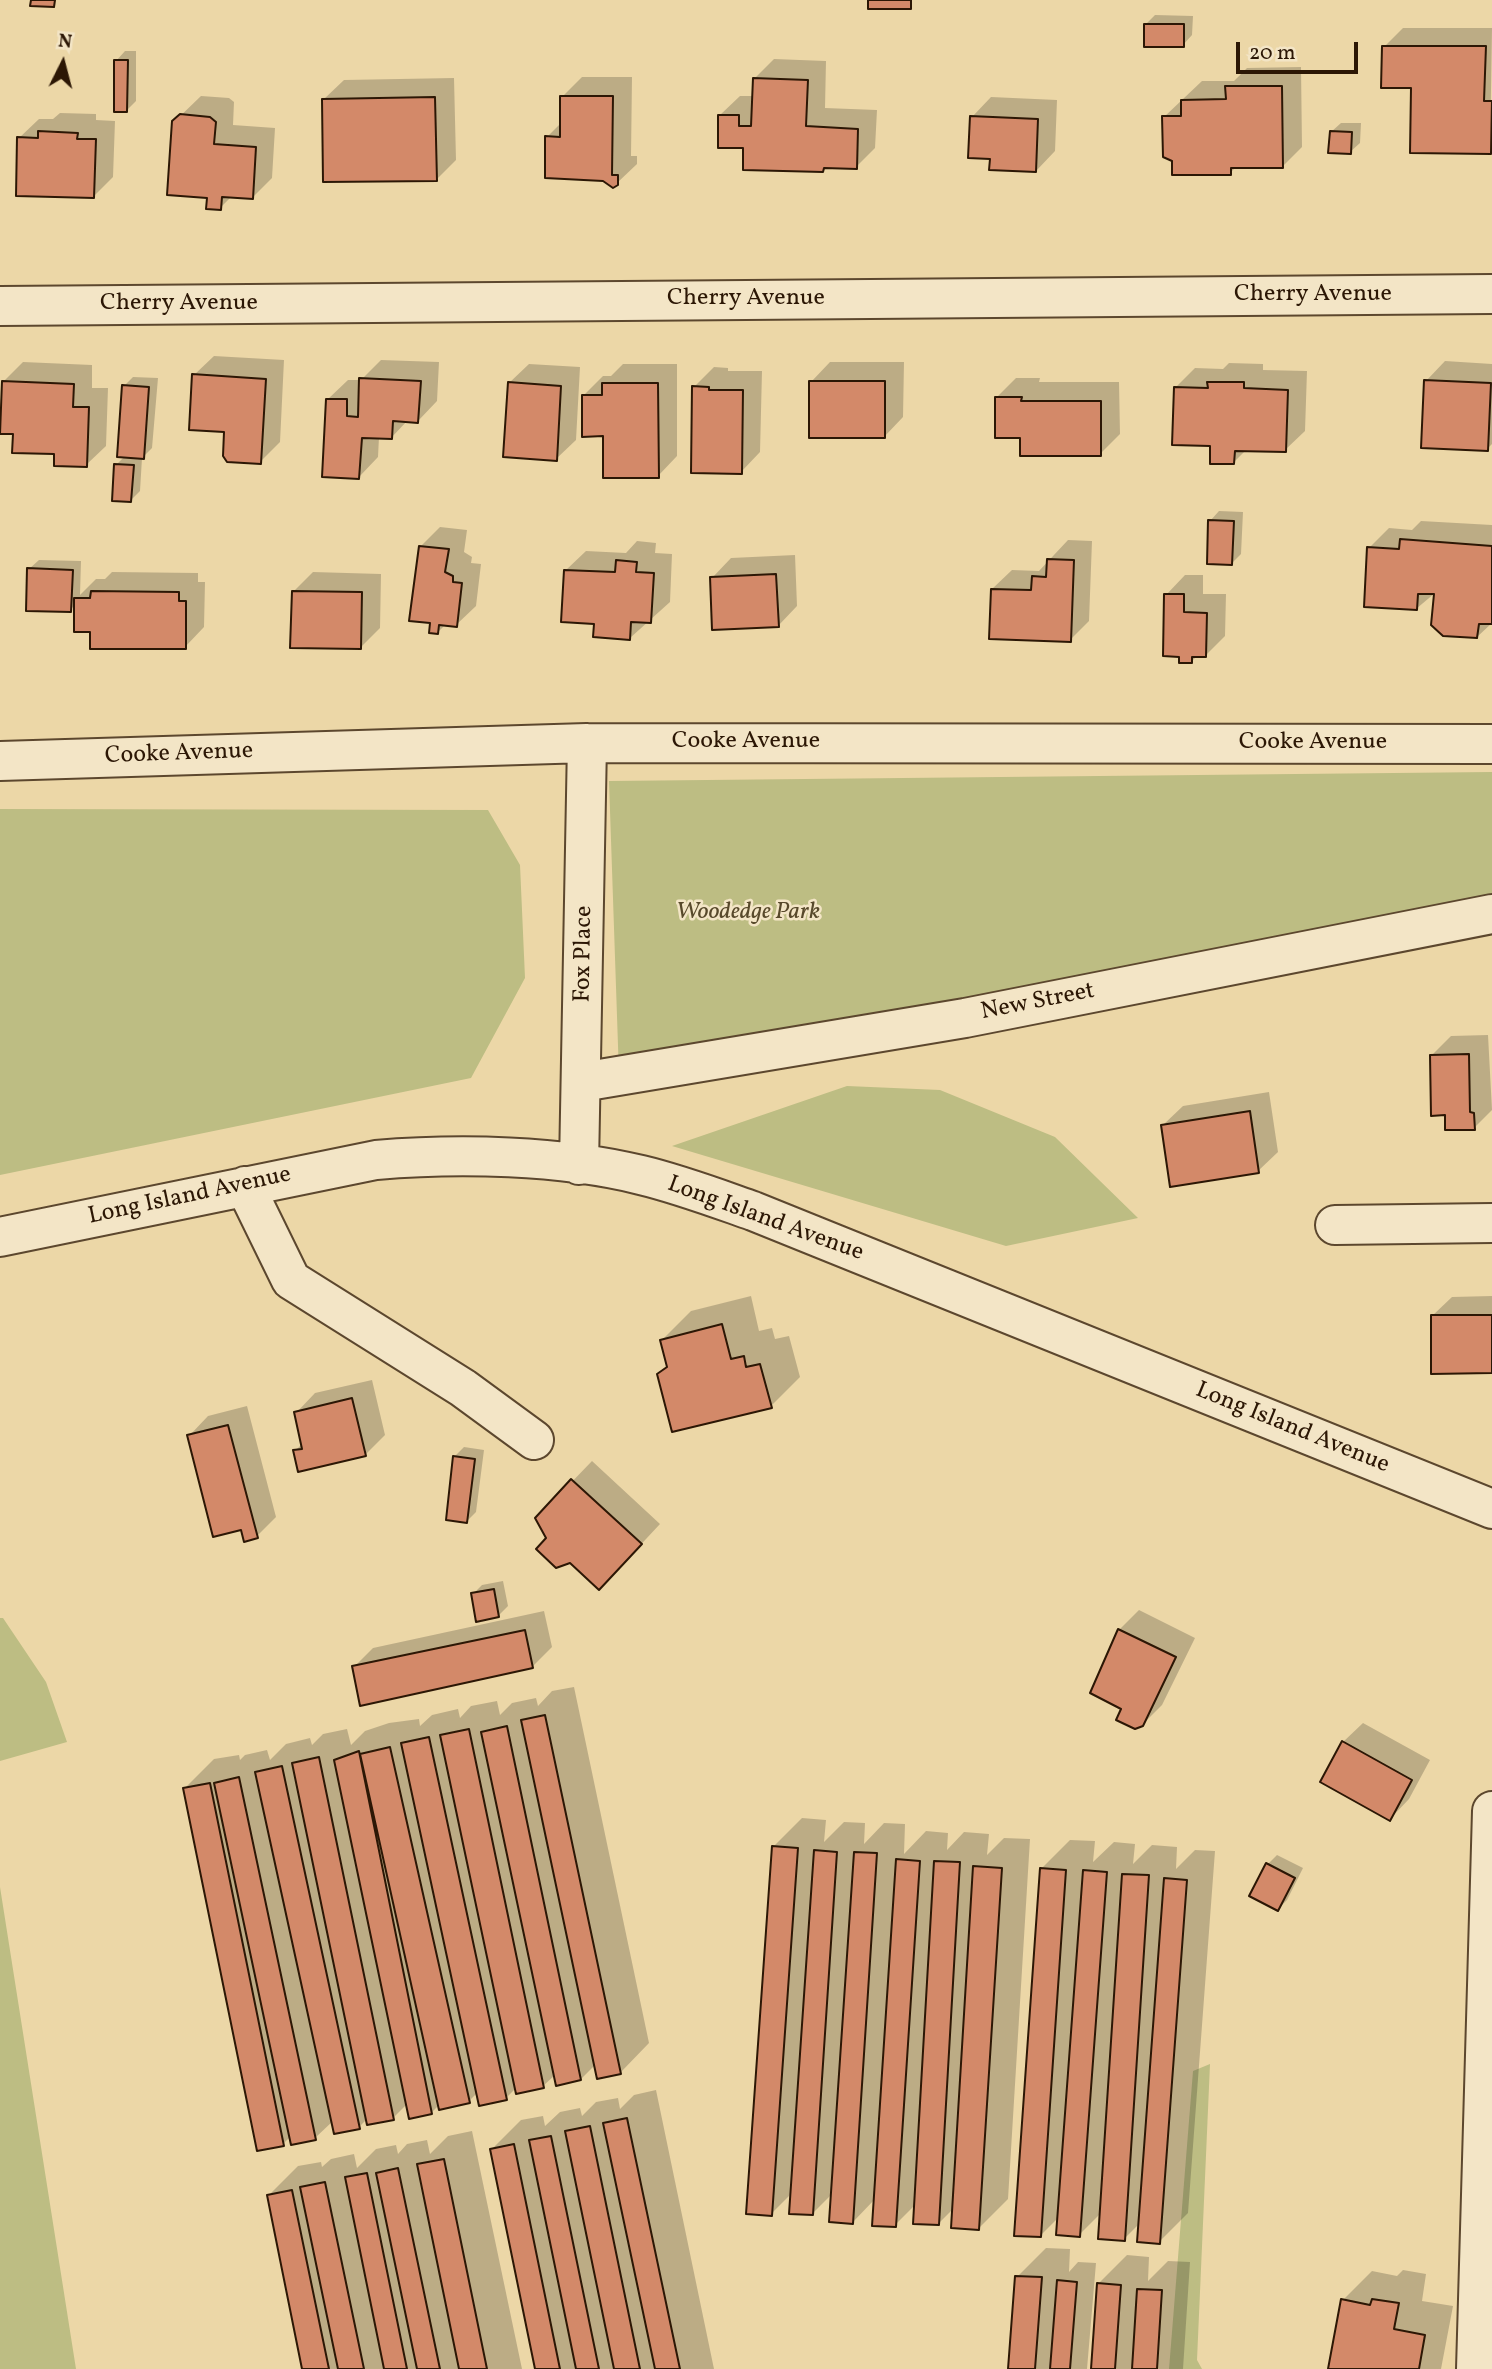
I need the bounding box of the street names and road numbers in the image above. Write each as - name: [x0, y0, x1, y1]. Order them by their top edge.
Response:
- street label: Cherry Avenue: [1234, 282, 1392, 310]
- street label: Cherry Avenue: [667, 286, 825, 314]
- street label: Cherry Avenue: [100, 291, 258, 319]
- street label: Cooke Avenue: [672, 729, 820, 757]
- street label: Cooke Avenue: [1239, 730, 1387, 758]
- street label: Cooke Avenue: [104, 738, 254, 772]
- street label: Fox Place: [570, 905, 600, 1003]
- street label: New Street: [979, 978, 1097, 1028]
- street label: Long Island Avenue: [86, 1161, 294, 1233]
- street label: Long Island Avenue: [663, 1171, 867, 1269]
- street label: Long Island Avenue: [1191, 1377, 1393, 1481]

